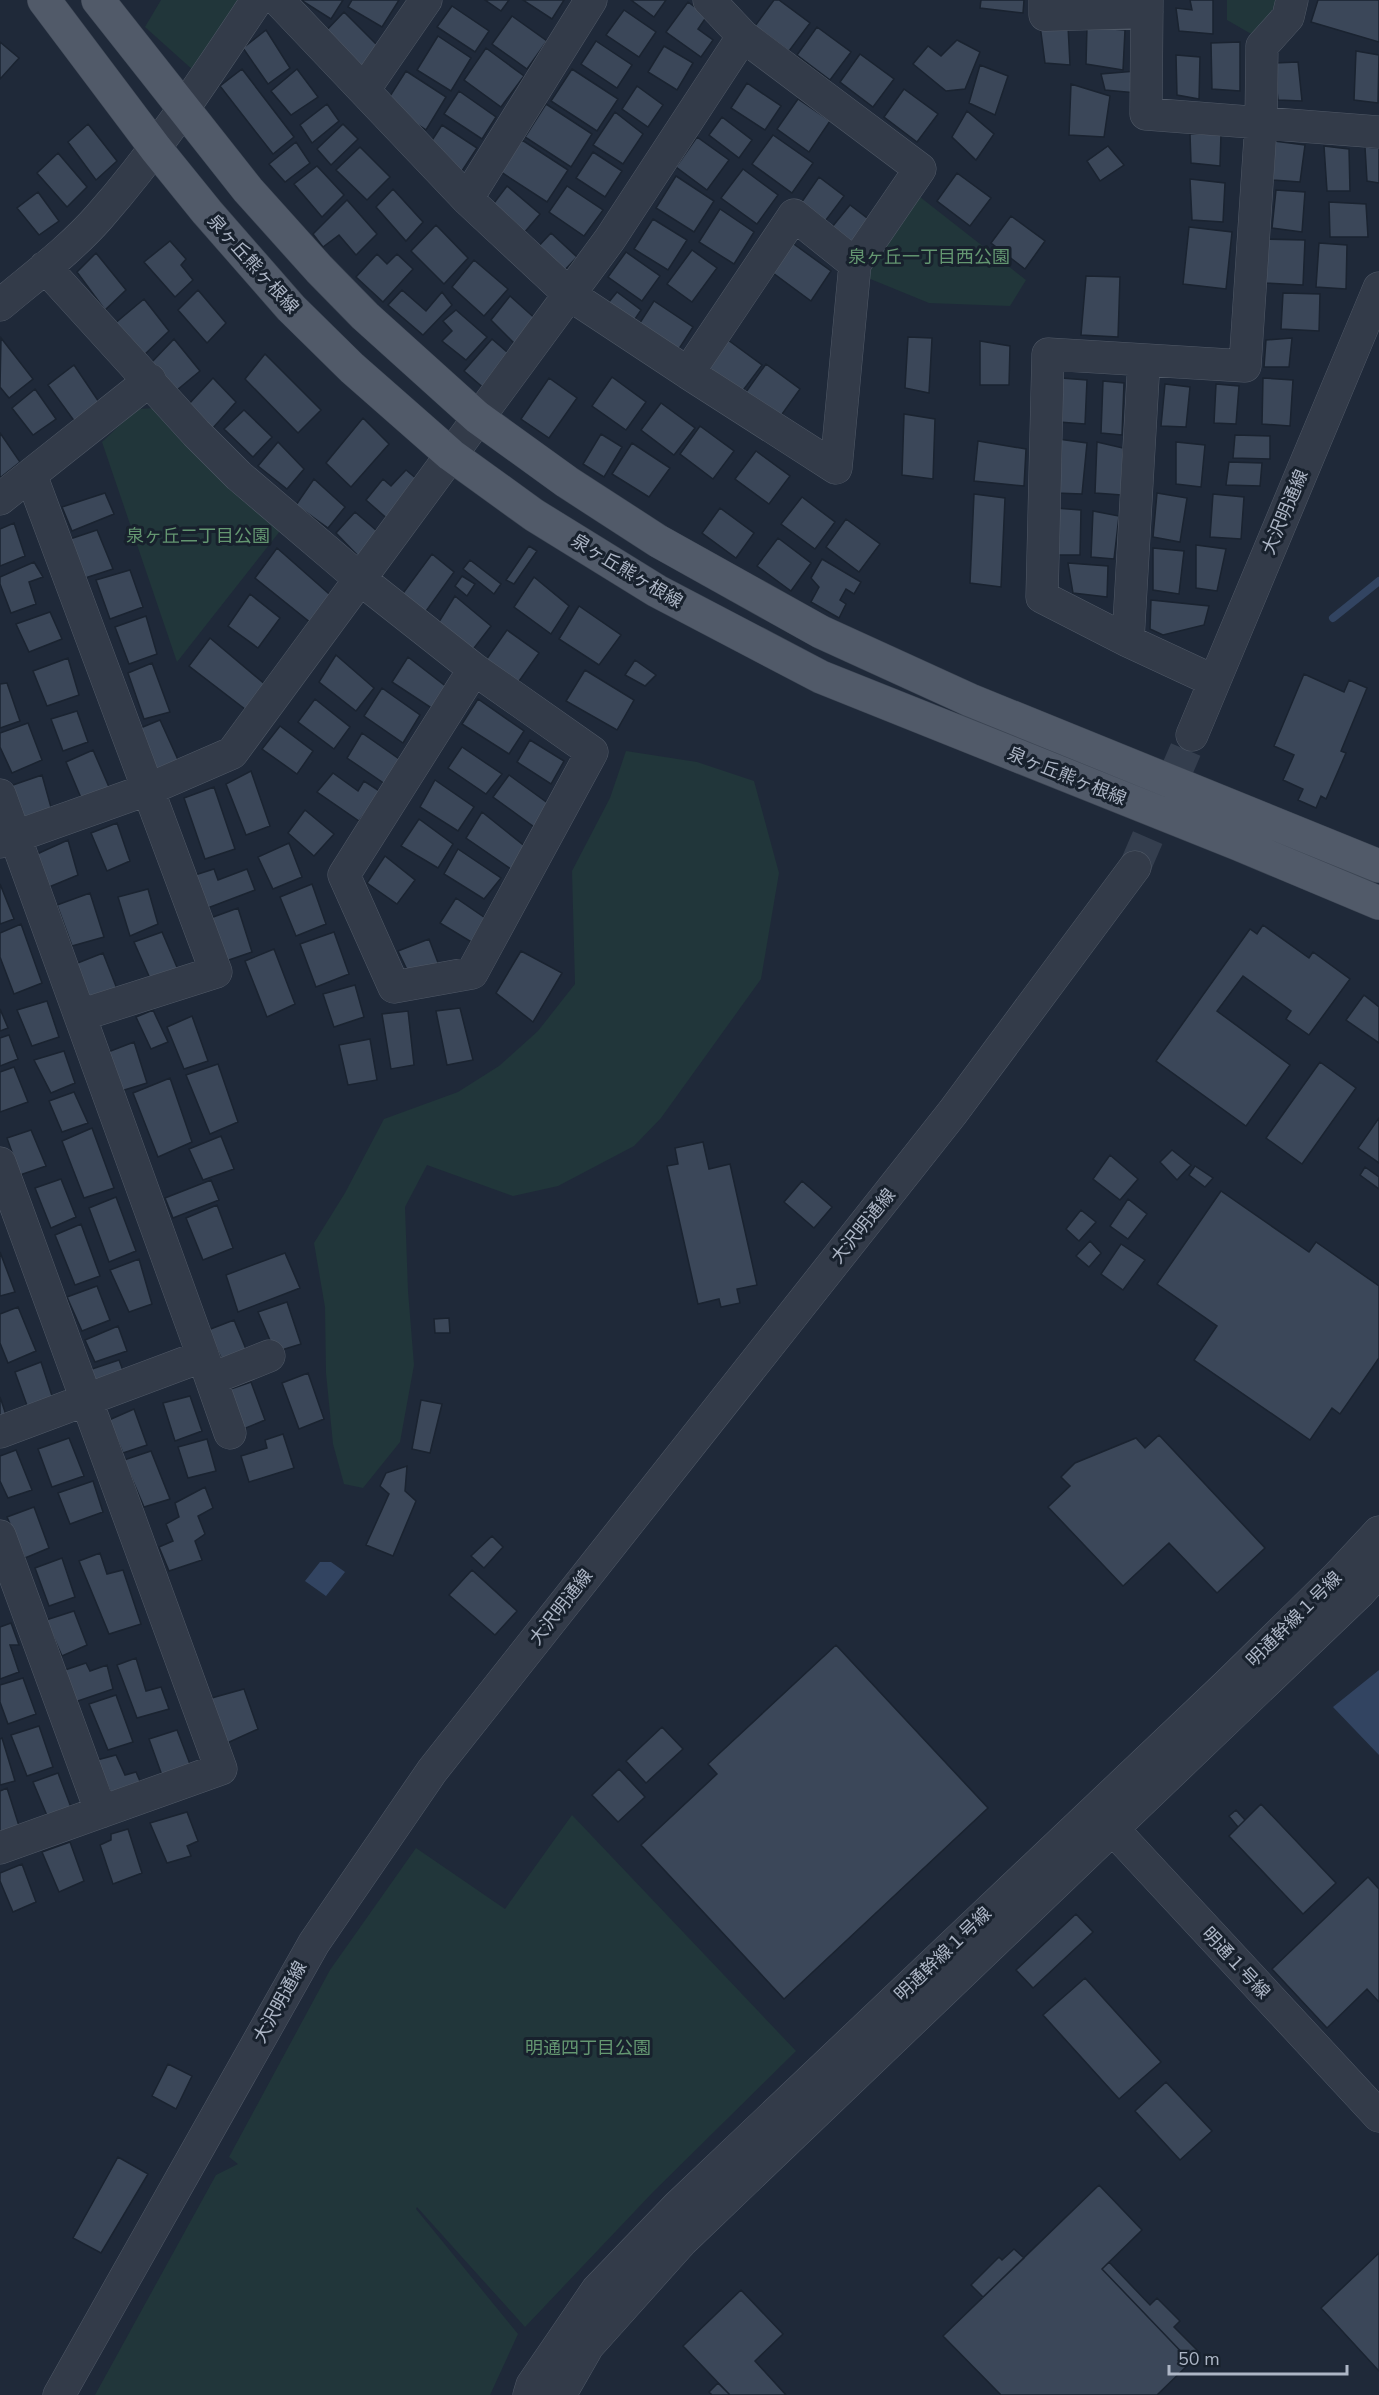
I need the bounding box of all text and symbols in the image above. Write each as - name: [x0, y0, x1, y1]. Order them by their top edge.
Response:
- street label: 泉ヶ丘熊ヶ根線: [202, 209, 304, 319]
- park label: 泉ヶ丘一丁目西公園: [848, 245, 1010, 269]
- street label: 大沢明通線: [1256, 466, 1314, 558]
- park label: 泉ヶ丘二丁目公園: [126, 524, 270, 548]
- street label: 泉ヶ丘熊ヶ根線: [567, 528, 687, 614]
- street label: 泉ヶ丘熊ヶ根線: [1004, 741, 1130, 811]
- street label: 大沢明通線: [825, 1183, 901, 1269]
- street label: 大沢明通線: [524, 1564, 598, 1650]
- street label: 明通幹線１号線: [1241, 1566, 1347, 1672]
- street label: 明通幹線１号線: [889, 1902, 997, 2006]
- street label: 明通１号線: [1197, 1922, 1275, 2004]
- street label: 大沢明通線: [248, 1957, 312, 2047]
- park label: 明通四丁目公園: [525, 2036, 651, 2060]
- scale bar: [1169, 2338, 1348, 2376]
- text: 50 m: [1178, 2347, 1220, 2371]

